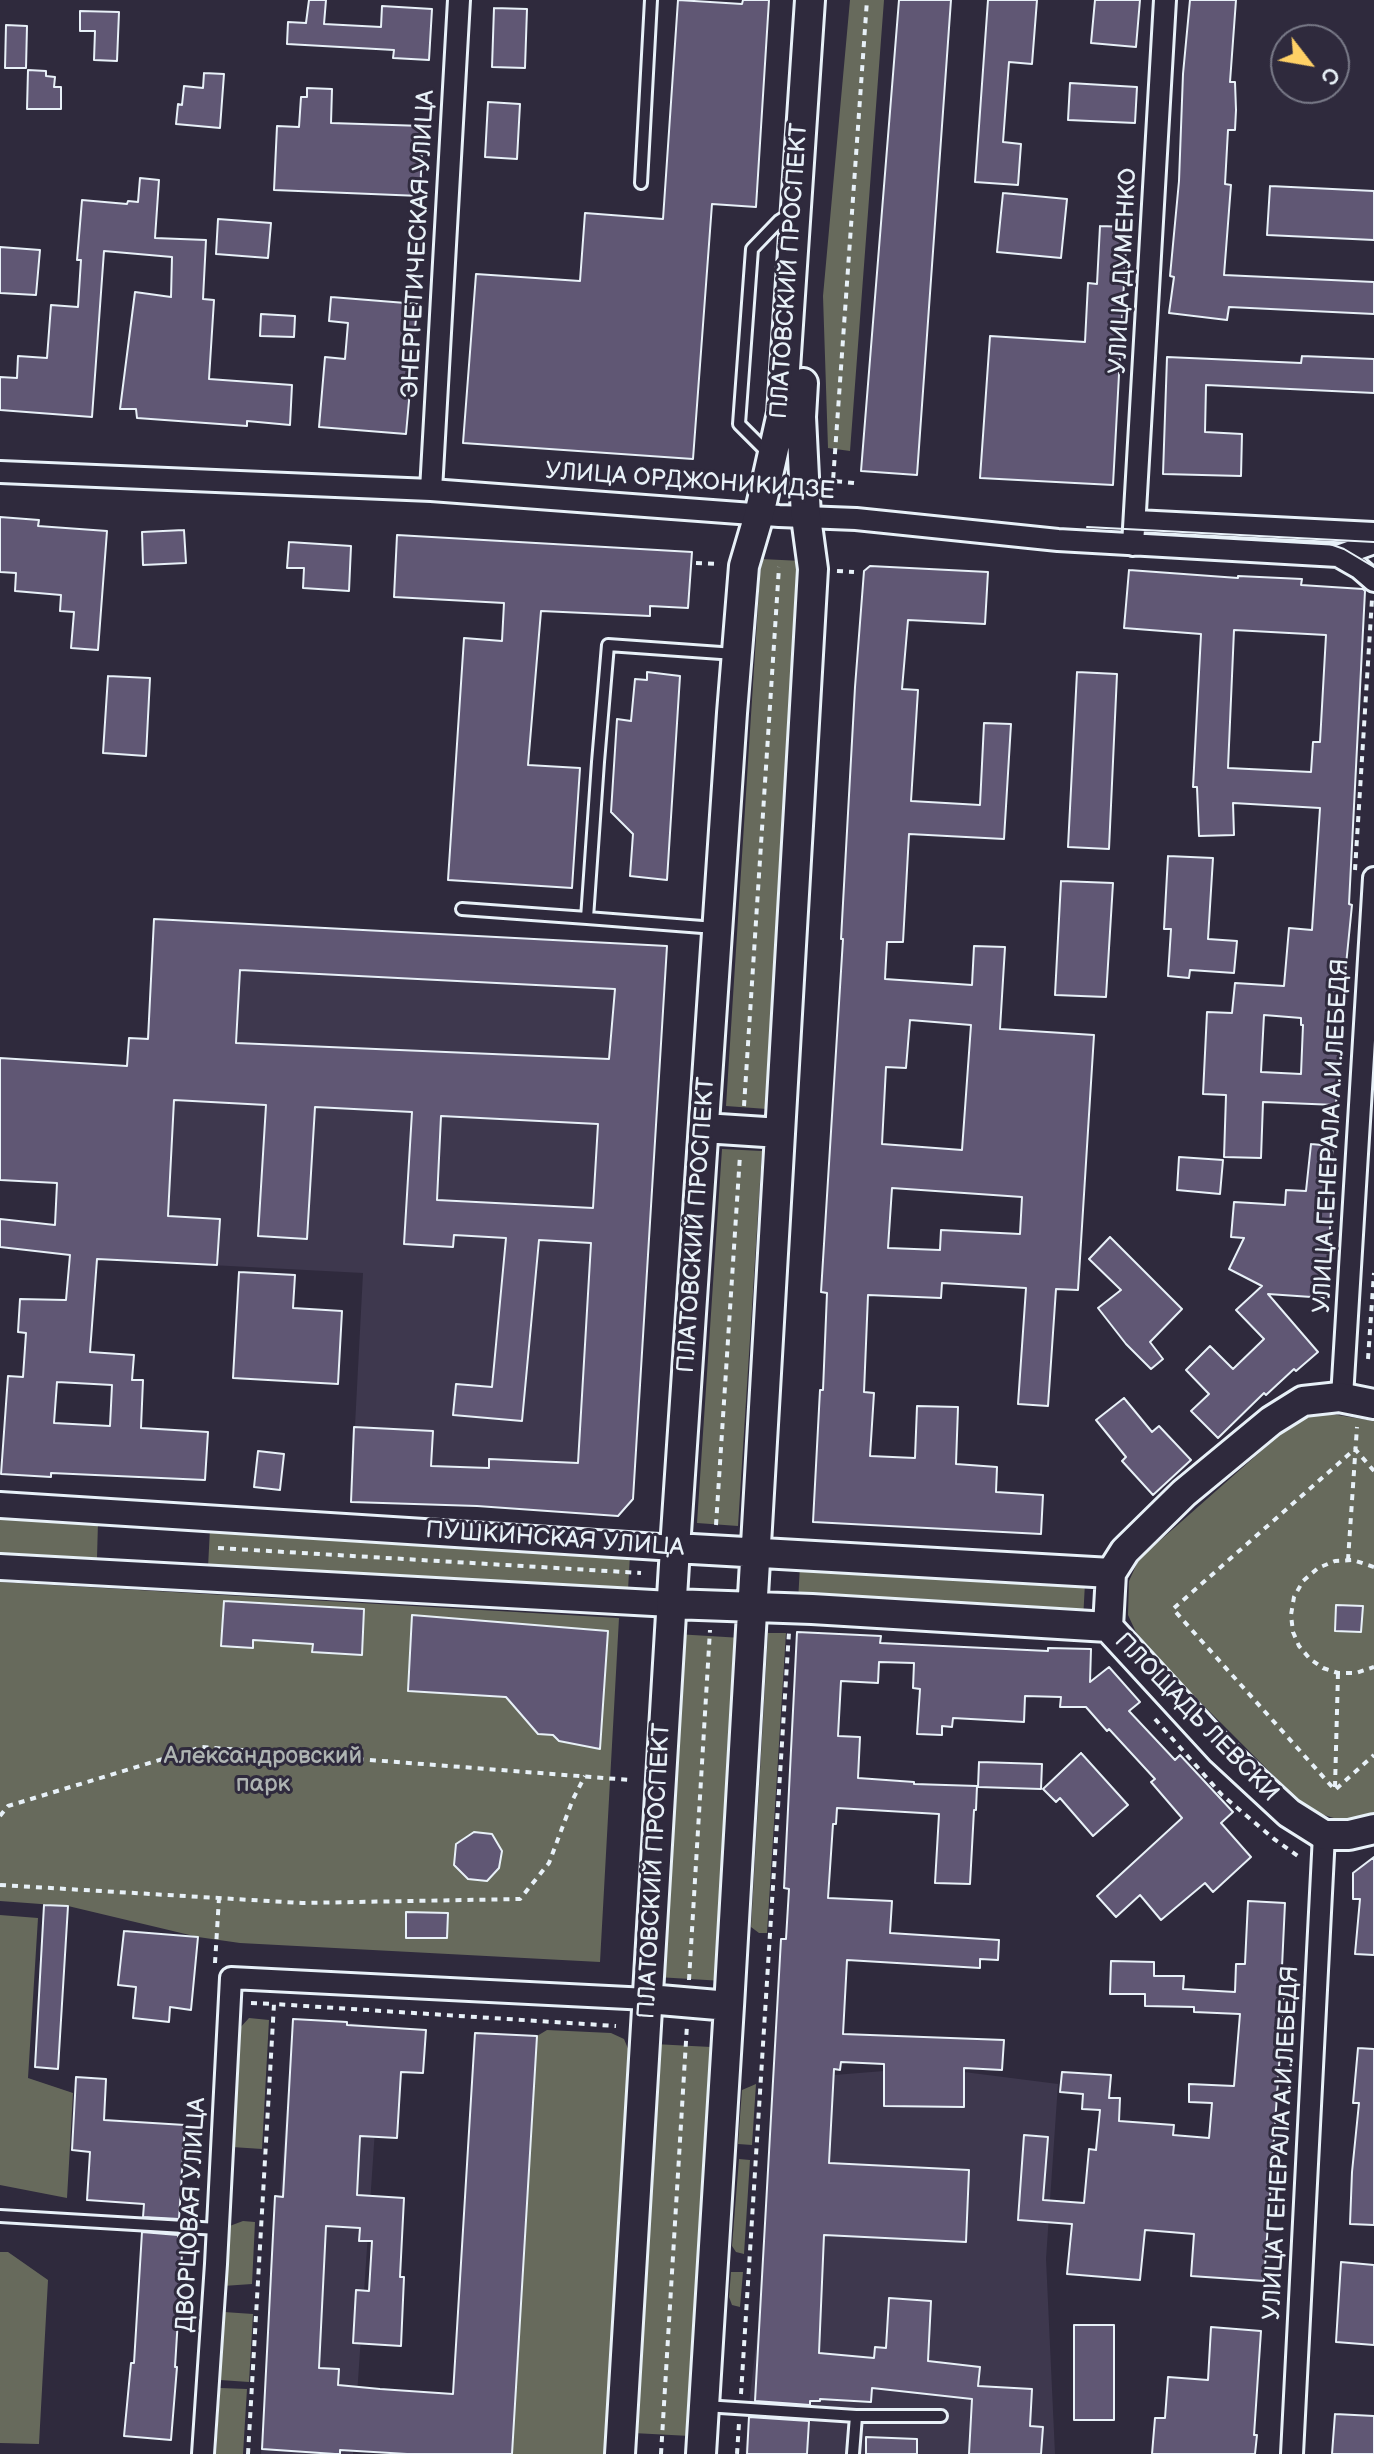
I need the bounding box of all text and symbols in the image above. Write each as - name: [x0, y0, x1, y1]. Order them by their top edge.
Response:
- north arrow: [1270, 24, 1350, 104]
- text: С: [1314, 62, 1345, 89]
- street label: ЭНЕРГЕТИЧЕСКАЯ УЛИЦА: [397, 89, 441, 399]
- street label: ПЛАТОВСКИЙ ПРОСПЕКТ: [765, 122, 815, 420]
- street label: УЛИЦА ДУМЕНКО: [1104, 167, 1144, 375]
- street label: УЛИЦА ОРДЖОНИКИДЗЕ: [544, 458, 836, 506]
- street label: УЛИЦА ГЕНЕРАЛА А.И.ЛЕБЕДЯ: [1308, 958, 1356, 1314]
- street label: ПЛАТОВСКИЙ ПРОСПЕКТ: [672, 1076, 722, 1374]
- street label: ПУШКИНСКАЯ УЛИЦА: [425, 1517, 685, 1563]
- street label: ПЛОЩАДЬ ЛЕВСКИ: [1108, 1628, 1284, 1808]
- street label: ПЛАТОВСКИЙ ПРОСПЕКТ: [633, 1722, 677, 2020]
- park label: Александровский парк: [164, 1743, 362, 1799]
- street label: УЛИЦА ГЕНЕРАЛА А.И.ЛЕБЕДЯ: [1258, 1965, 1306, 2321]
- street label: ДВОРЦОВАЯ УЛИЦА: [171, 2097, 213, 2333]

